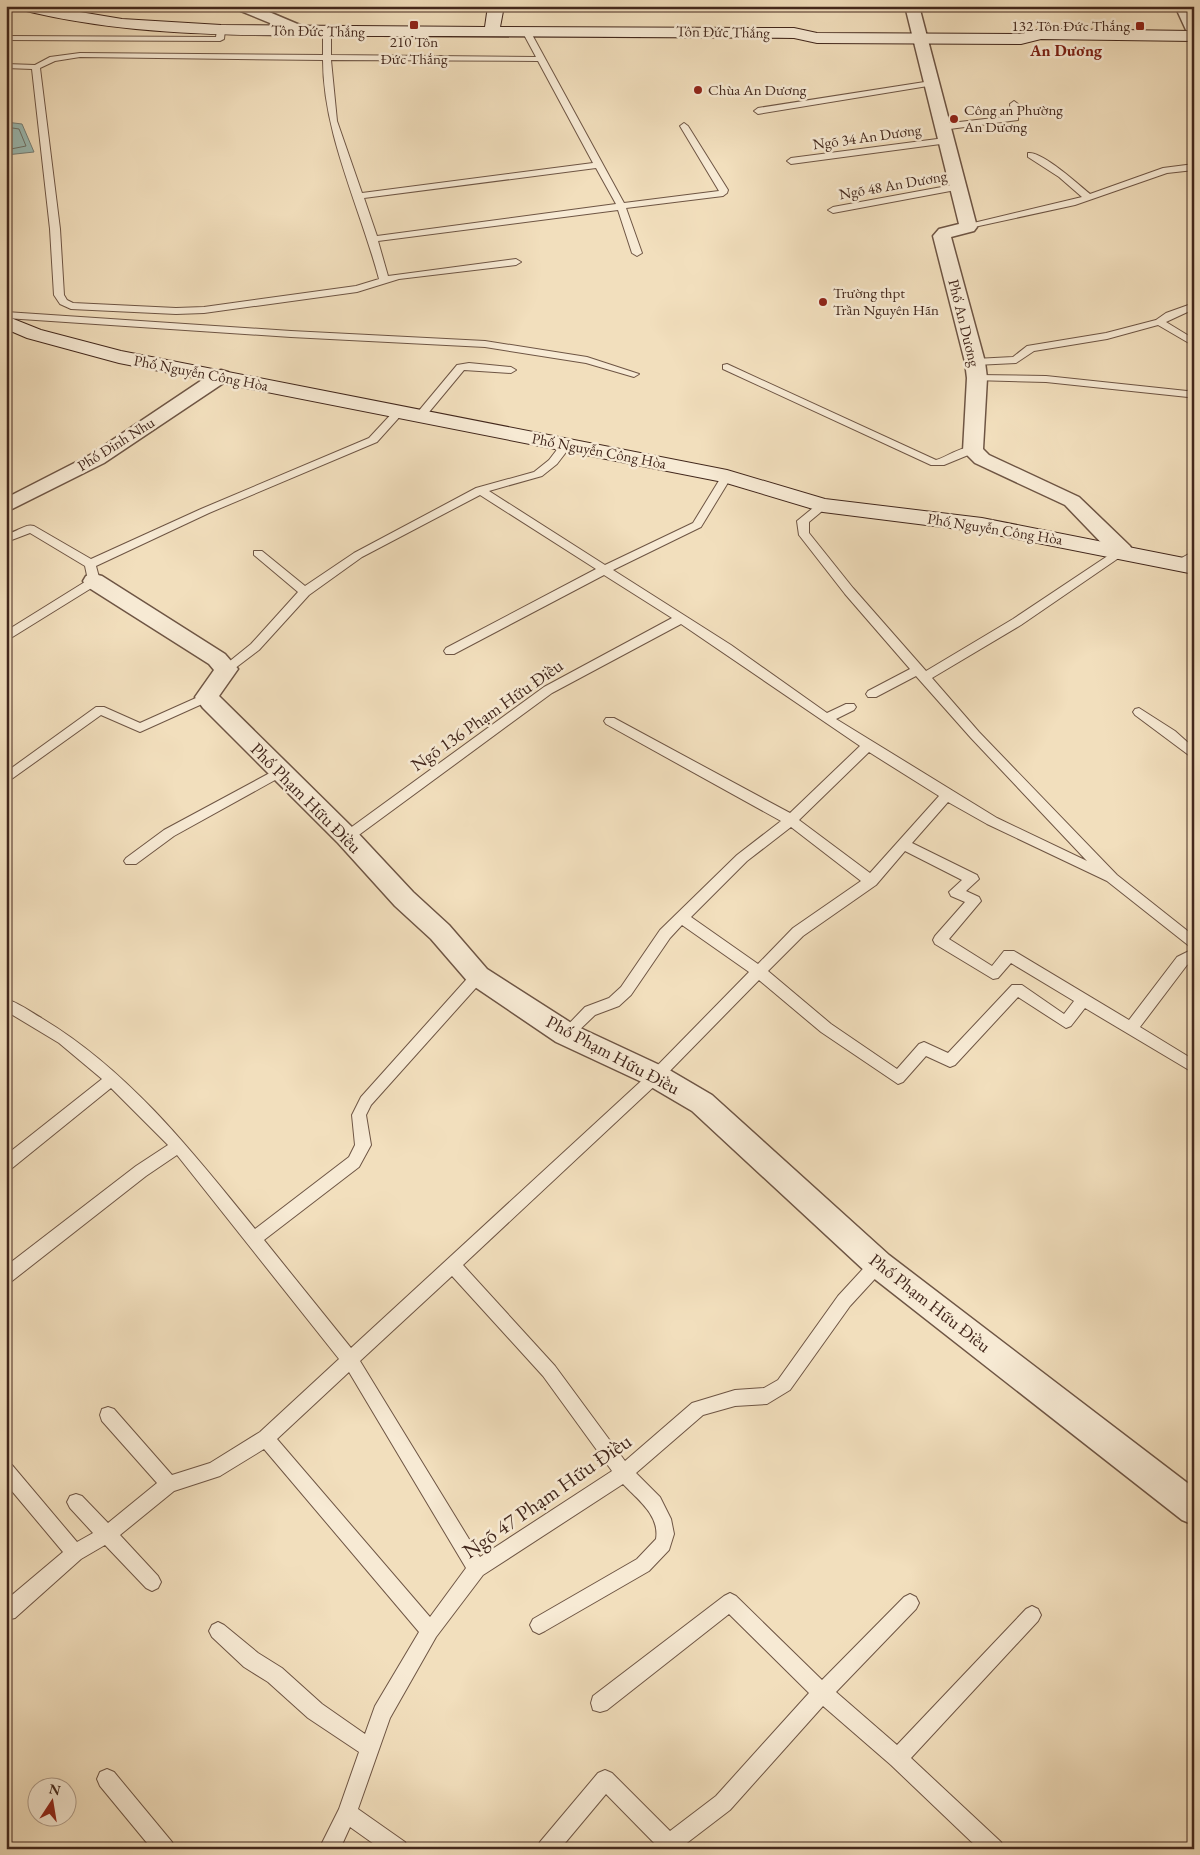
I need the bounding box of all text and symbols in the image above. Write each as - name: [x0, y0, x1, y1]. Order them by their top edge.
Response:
- place label: 132 Tôn Đức Thắng: [1012, 16, 1130, 35]
- marker: 210 Tôn Đức Thắng: [408, 19, 420, 31]
- street label: Tôn Đức Thắng: [271, 20, 366, 41]
- marker: 132 Tôn Đức Thắng: [1134, 20, 1146, 32]
- street label: Tôn Đức Thắng: [676, 21, 771, 42]
- place label: 210 Tôn Đức Thắng: [380, 32, 448, 68]
- district label: An Dương: [1029, 40, 1103, 61]
- place label: Chùa An Dương: [708, 80, 807, 99]
- marker: Chùa An Dương: [692, 84, 704, 96]
- place label: Công an Phường An Dương: [963, 100, 1063, 136]
- marker: Công an Phường An Dương: [948, 113, 960, 125]
- street label: Ngõ 34 An Dương: [811, 119, 923, 154]
- street label: Ngõ 48 An Dương: [837, 166, 949, 203]
- street label: Phố An Dương: [944, 277, 985, 369]
- place label: Trường thpt Trần Nguyên Hãn: [833, 283, 939, 319]
- marker: Trường thpt Trần Nguyên Hãn: [817, 296, 829, 308]
- street label: Phố Nguyễn Công Hòa: [132, 350, 270, 395]
- street label: Phố Đinh Nhu: [74, 412, 158, 475]
- street label: Phố Nguyễn Công Hòa: [530, 428, 668, 473]
- street label: Phố Nguyễn Công Hòa: [926, 508, 1064, 549]
- street label: Ngõ 136 Phạm Hữu Điều: [406, 653, 568, 776]
- street label: Phố Phạm Hữu Điều: [246, 737, 367, 858]
- street label: Phố Phạm Hữu Điều: [543, 1010, 684, 1100]
- street label: Phố Phạm Hữu Điều: [865, 1248, 996, 1358]
- street label: Ngõ 47 Phạm Hữu Điều: [457, 1427, 637, 1564]
- north arrow: [28, 1778, 78, 1828]
- text: N: [47, 1779, 63, 1799]

